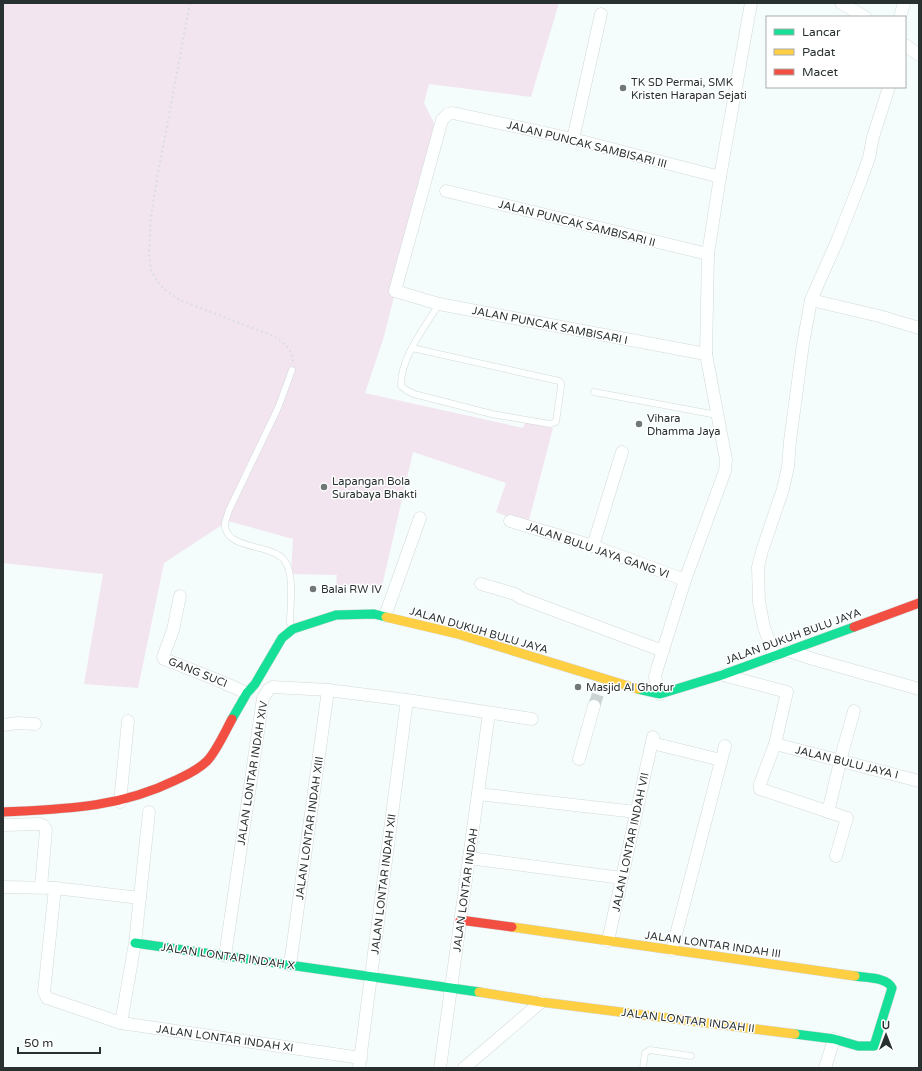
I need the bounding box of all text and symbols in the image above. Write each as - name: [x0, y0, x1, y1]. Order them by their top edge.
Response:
- legend: [766, 16, 906, 88]
- text: Lancar: [802, 25, 841, 39]
- text: Padat: [802, 45, 836, 59]
- text: Macet: [802, 65, 838, 79]
- place label: TK SD Permai, SMK Kristen Harapan Sejati: [631, 76, 747, 102]
- marker: TK SD Permai, SMK Kristen Harapan Sejati: [618, 83, 628, 93]
- street label: JALAN PUNCAK SAMBISARI III: [505, 118, 668, 171]
- street label: JALAN PUNCAK SAMBISARI II: [497, 198, 657, 249]
- street label: JALAN PUNCAK SAMBISARI I: [471, 304, 629, 347]
- place label: Vihara Dhamma Jaya: [647, 412, 721, 438]
- marker: Vihara Dhamma Jaya: [634, 419, 644, 429]
- place label: Lapangan Bola Surabaya Bhakti: [332, 475, 417, 501]
- marker: Lapangan Bola Surabaya Bhakti: [319, 482, 329, 492]
- street label: JALAN BULU JAYA GANG VI: [525, 520, 671, 581]
- place label: Balai RW IV: [321, 583, 382, 596]
- marker: Balai RW IV: [308, 584, 318, 594]
- street label: JALAN DUKUH BULU JAYA: [408, 604, 550, 656]
- street label: JALAN DUKUH BULU JAYA: [724, 606, 863, 667]
- street label: GANG SUCI: [166, 655, 229, 690]
- place label: Masjid Al Ghofur: [586, 681, 675, 694]
- marker: Masjid Al Ghofur: [573, 682, 583, 692]
- street label: JALAN LONTAR INDAH XIV: [235, 700, 270, 846]
- street label: JALAN BULU JAYA I: [794, 743, 900, 782]
- street label: JALAN LONTAR INDAH XIII: [293, 756, 326, 901]
- street label: JALAN LONTAR INDAH VII: [609, 771, 652, 913]
- street label: JALAN LONTAR INDAH XII: [368, 813, 399, 955]
- street label: JALAN LONTAR INDAH: [450, 827, 481, 953]
- street label: JALAN LONTAR INDAH III: [644, 929, 782, 960]
- street label: JALAN LONTAR INDAH X: [160, 941, 296, 972]
- street label: JALAN LONTAR INDAH II: [621, 1006, 755, 1035]
- north arrow: [866, 1015, 906, 1055]
- text: U: [882, 1019, 890, 1032]
- street label: JALAN LONTAR INDAH XI: [156, 1022, 294, 1055]
- scale bar: [18, 1029, 100, 1055]
- text: 50 m: [24, 1036, 53, 1050]

